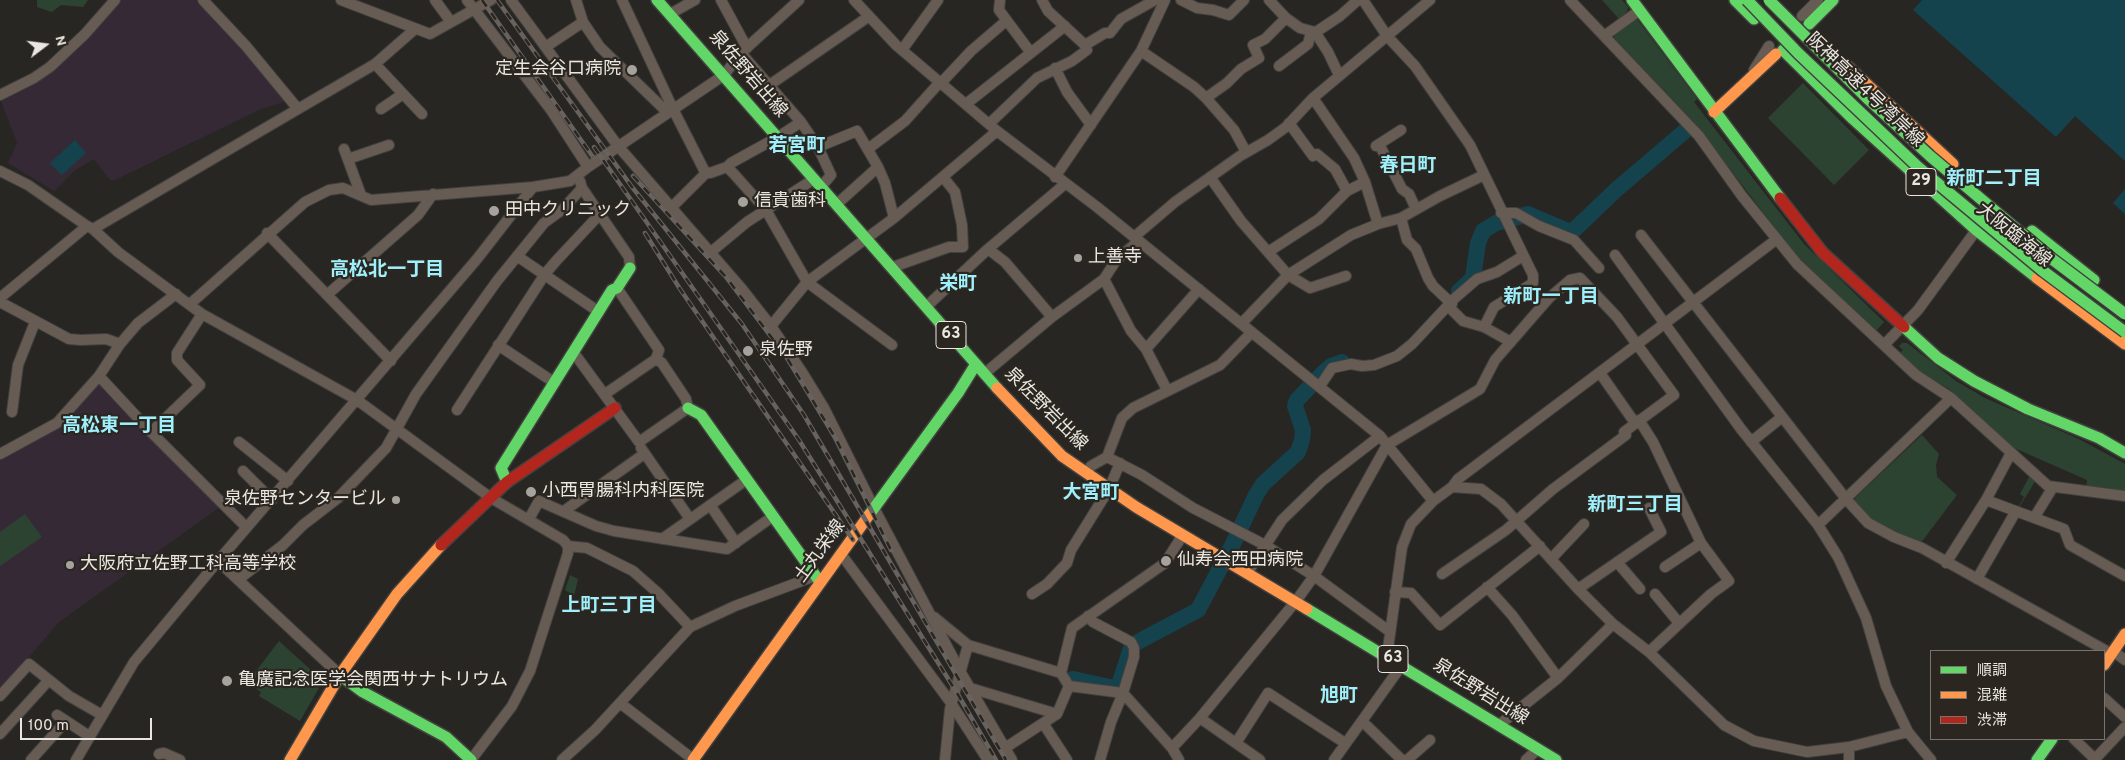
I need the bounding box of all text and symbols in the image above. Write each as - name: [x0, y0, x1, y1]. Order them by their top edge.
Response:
- north arrow: [20, 20, 70, 70]
- street label: 泉佐野岩出線: [703, 27, 791, 123]
- street label: 阪神高速4号湾岸線: [1801, 29, 1927, 153]
- text: N: [50, 34, 69, 48]
- place label: 定生会谷口病院: [495, 59, 621, 81]
- marker: 定生会谷口病院: [625, 63, 639, 77]
- district label: 若宮町: [769, 136, 825, 158]
- district label: 春日町: [1380, 156, 1436, 178]
- road number: 29: [1906, 168, 1936, 196]
- district label: 新町二丁目: [1947, 169, 2041, 191]
- place label: 信貴歯科: [754, 191, 826, 213]
- marker: 信貴歯科: [736, 195, 750, 209]
- street label: 大阪臨海線: [1971, 199, 2055, 273]
- place label: 田中クリニック: [505, 200, 631, 222]
- marker: 田中クリニック: [487, 204, 501, 218]
- place label: 上善寺: [1088, 247, 1142, 269]
- marker: 上善寺: [1072, 252, 1084, 264]
- district label: 高松北一丁目: [330, 260, 444, 282]
- district label: 栄町: [939, 274, 977, 296]
- district label: 新町一丁目: [1504, 287, 1598, 309]
- road number: 63: [936, 322, 966, 348]
- place label: 泉佐野: [759, 340, 813, 362]
- marker: 泉佐野: [741, 344, 755, 358]
- street label: 泉佐野岩出線: [999, 364, 1091, 456]
- district label: 高松東一丁目: [62, 416, 176, 438]
- place label: 小西胃腸科内科医院: [542, 481, 704, 503]
- district label: 大宮町: [1063, 483, 1119, 505]
- marker: 小西胃腸科内科医院: [524, 485, 538, 499]
- place label: 泉佐野センタービル: [224, 489, 386, 511]
- marker: 泉佐野センタービル: [390, 494, 402, 506]
- district label: 新町三丁目: [1588, 495, 1682, 517]
- street label: 土丸栄線: [791, 517, 851, 587]
- place label: 仙寿会西田病院: [1177, 550, 1303, 572]
- place label: 大阪府立佐野工科高等学校: [80, 554, 296, 576]
- marker: 仙寿会西田病院: [1159, 554, 1173, 568]
- marker: 大阪府立佐野工科高等学校: [64, 559, 76, 571]
- district label: 上町三丁目: [562, 596, 656, 618]
- road number: 63: [1378, 646, 1408, 672]
- legend: [1930, 650, 2105, 740]
- street label: 泉佐野岩出線: [1428, 655, 1532, 731]
- text: 順調: [1977, 662, 2007, 681]
- place label: 亀廣記念医学会関西サナトリウム: [238, 670, 508, 692]
- marker: 亀廣記念医学会関西サナトリウム: [220, 674, 234, 688]
- district label: 旭町: [1320, 686, 1358, 708]
- text: 混雑: [1977, 687, 2007, 706]
- scale bar: [22, 708, 155, 740]
- text: 渋滞: [1977, 712, 2007, 731]
- text: 100 m: [28, 717, 69, 736]

